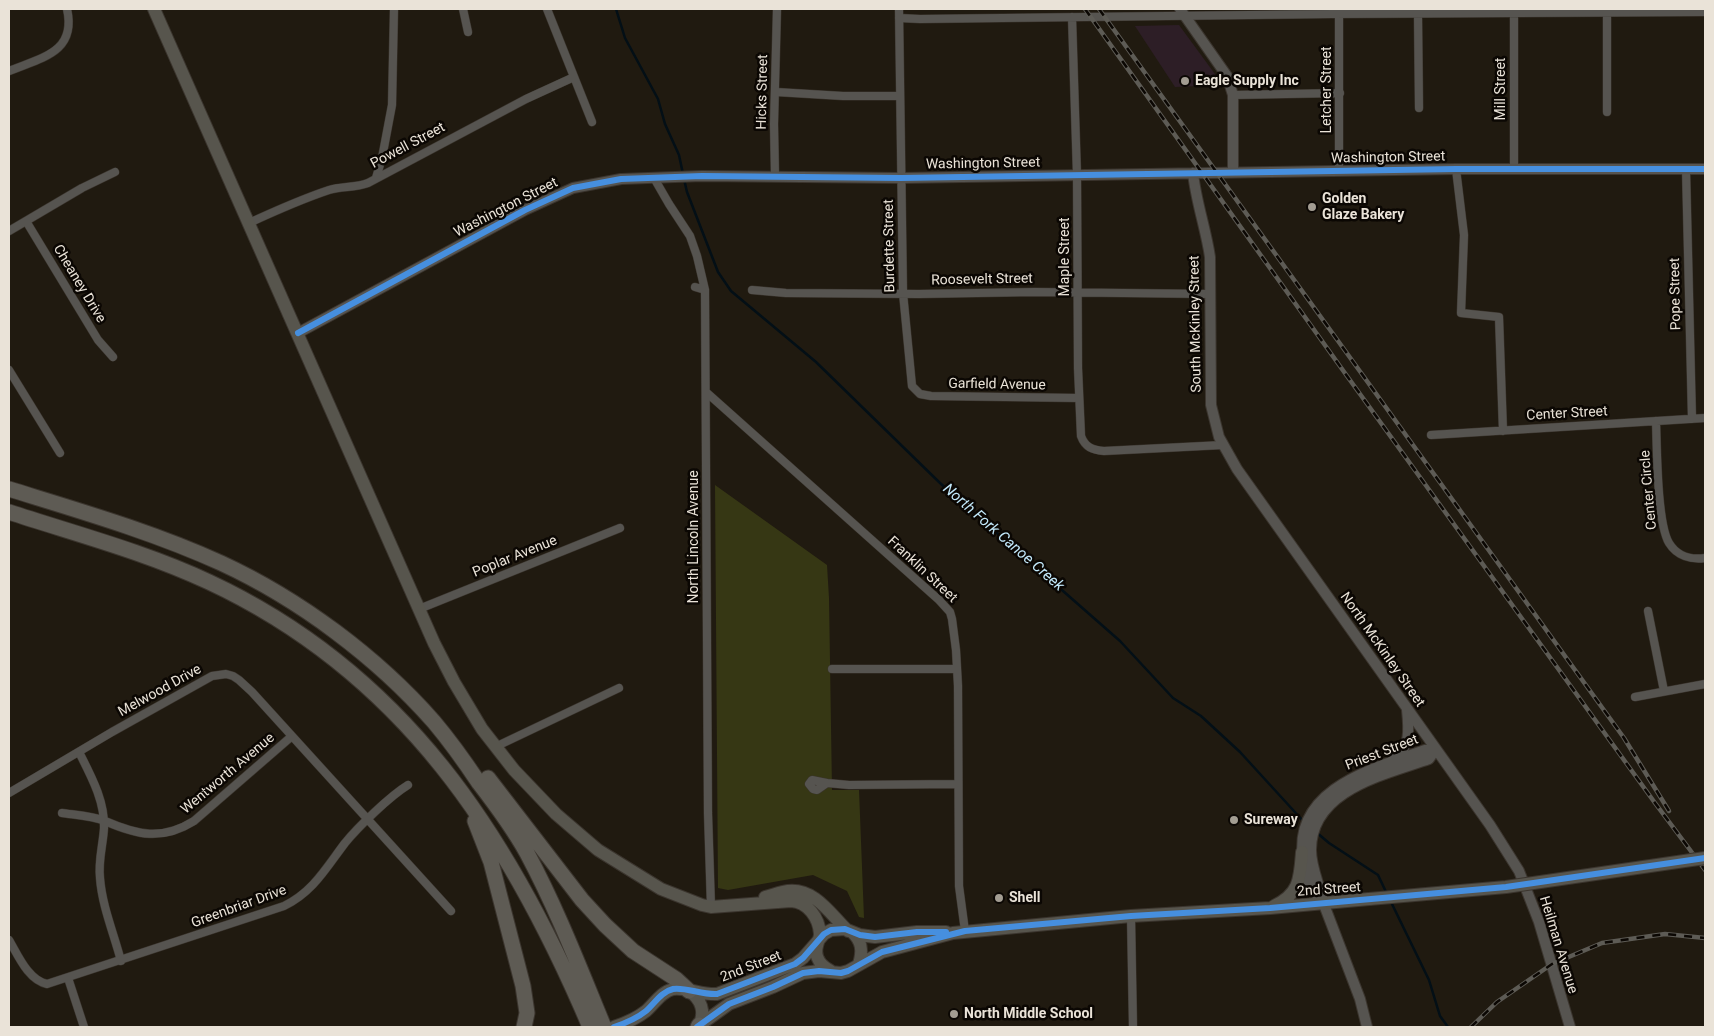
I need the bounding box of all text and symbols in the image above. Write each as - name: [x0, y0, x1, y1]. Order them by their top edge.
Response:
- street label: Letcher Street: [1319, 46, 1335, 134]
- street label: Hicks Street: [754, 54, 772, 130]
- street label: Mill Street: [1493, 58, 1509, 120]
- place label: Eagle Supply Inc: [1195, 73, 1299, 89]
- marker: Eagle Supply Inc: [1179, 75, 1191, 87]
- street label: Powell Street: [368, 119, 448, 173]
- street label: Washington Street: [1331, 149, 1445, 167]
- street label: Washington Street: [926, 155, 1040, 173]
- street label: Washington Street: [451, 175, 561, 241]
- place label: Golden Glaze Bakery: [1322, 191, 1404, 223]
- street label: Burdette Street: [881, 199, 899, 293]
- marker: Golden Glaze Bakery: [1306, 201, 1318, 213]
- street label: Maple Street: [1057, 218, 1073, 296]
- street label: Cheaney Drive: [49, 242, 109, 326]
- street label: South McKinley Street: [1186, 255, 1206, 393]
- street label: Pope Street: [1667, 258, 1685, 330]
- street label: Roosevelt Street: [931, 271, 1033, 289]
- street label: Garfield Avenue: [948, 376, 1046, 394]
- street label: Center Street: [1526, 403, 1608, 425]
- street label: Center Circle: [1637, 450, 1661, 530]
- street label: North Lincoln Avenue: [686, 470, 702, 604]
- water label: North Fork Canoe Creek: [939, 480, 1067, 596]
- street label: Poplar Avenue: [470, 532, 560, 582]
- street label: Franklin Street: [884, 533, 960, 607]
- street label: North McKinley Street: [1336, 589, 1428, 711]
- street label: Melwood Drive: [116, 661, 204, 721]
- street label: Wentworth Avenue: [178, 730, 278, 818]
- street label: Priest Street: [1343, 731, 1421, 775]
- place label: Sureway: [1244, 812, 1298, 828]
- marker: Sureway: [1228, 814, 1240, 826]
- street label: 2nd Street: [1297, 879, 1361, 901]
- street label: Greenbriar Drive: [189, 882, 289, 932]
- place label: Shell: [1009, 890, 1040, 906]
- marker: Shell: [993, 892, 1005, 904]
- street label: Heilman Avenue: [1535, 894, 1581, 996]
- street label: 2nd Street: [718, 948, 784, 986]
- place label: North Middle School: [964, 1006, 1093, 1022]
- marker: North Middle School: [948, 1008, 960, 1020]

